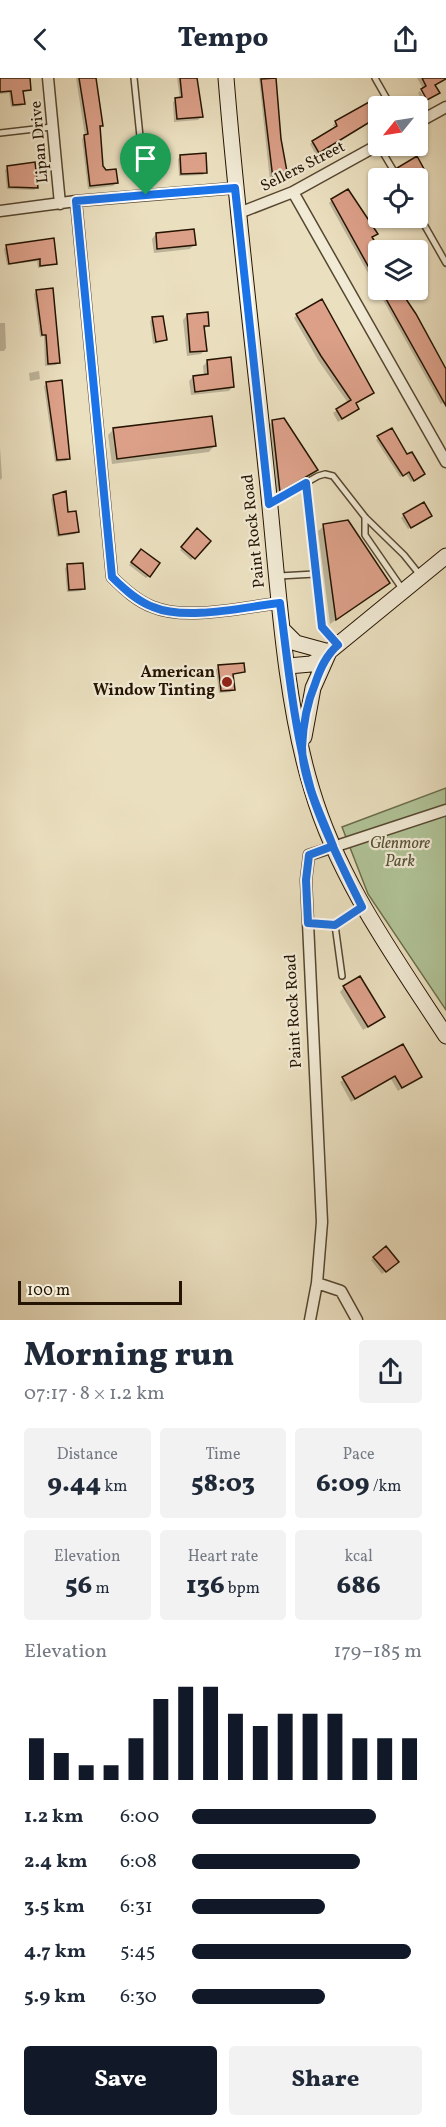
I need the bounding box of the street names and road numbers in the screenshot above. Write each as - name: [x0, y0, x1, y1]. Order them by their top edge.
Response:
- street label: Lipan Drive: [25, 100, 55, 184]
- street label: Sellers Street: [257, 136, 349, 198]
- street label: Paint Rock Road: [237, 473, 271, 589]
- street label: Paint Rock Road: [280, 953, 308, 1069]

